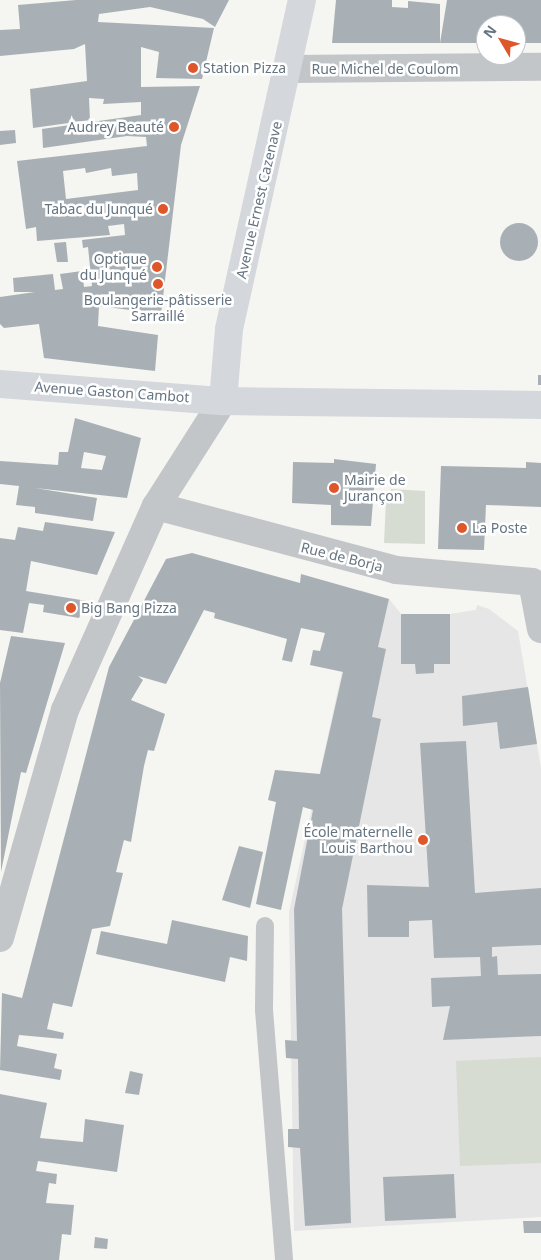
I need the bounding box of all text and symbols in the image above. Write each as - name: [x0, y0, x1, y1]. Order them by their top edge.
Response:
- north arrow: [476, 15, 526, 65]
- text: N: [478, 21, 500, 42]
- place label: Station Pizza: [203, 60, 286, 76]
- street label: Rue Michel de Coulom: [311, 61, 459, 77]
- marker: Station Pizza: [187, 62, 199, 74]
- place label: Audrey Beauté: [67, 119, 164, 135]
- street label: Avenue Ernest Cazenave: [233, 120, 285, 280]
- marker: Audrey Beauté: [168, 121, 180, 133]
- place label: Tabac du Junqué: [44, 201, 153, 217]
- marker: Tabac du Junqué: [157, 203, 169, 215]
- place label: Optique du Junqué: [80, 251, 147, 284]
- marker: Optique du Junqué: [151, 261, 163, 273]
- marker: Boulangerie-pâtisserie Sarraillé: [152, 278, 164, 290]
- place label: Boulangerie-pâtisserie Sarraillé: [84, 292, 232, 324]
- street label: Avenue Gaston Cambot: [34, 378, 190, 406]
- place label: Mairie de Jurançon: [344, 472, 406, 504]
- marker: Mairie de Jurançon: [328, 482, 340, 494]
- place label: La Poste: [472, 520, 527, 536]
- marker: La Poste: [456, 522, 468, 534]
- street label: Rue de Borja: [299, 539, 385, 575]
- place label: Big Bang Pizza: [81, 600, 177, 616]
- marker: Big Bang Pizza: [65, 602, 77, 614]
- place label: École maternelle Louis Barthou: [304, 824, 413, 856]
- marker: École maternelle Louis Barthou: [417, 834, 429, 846]

